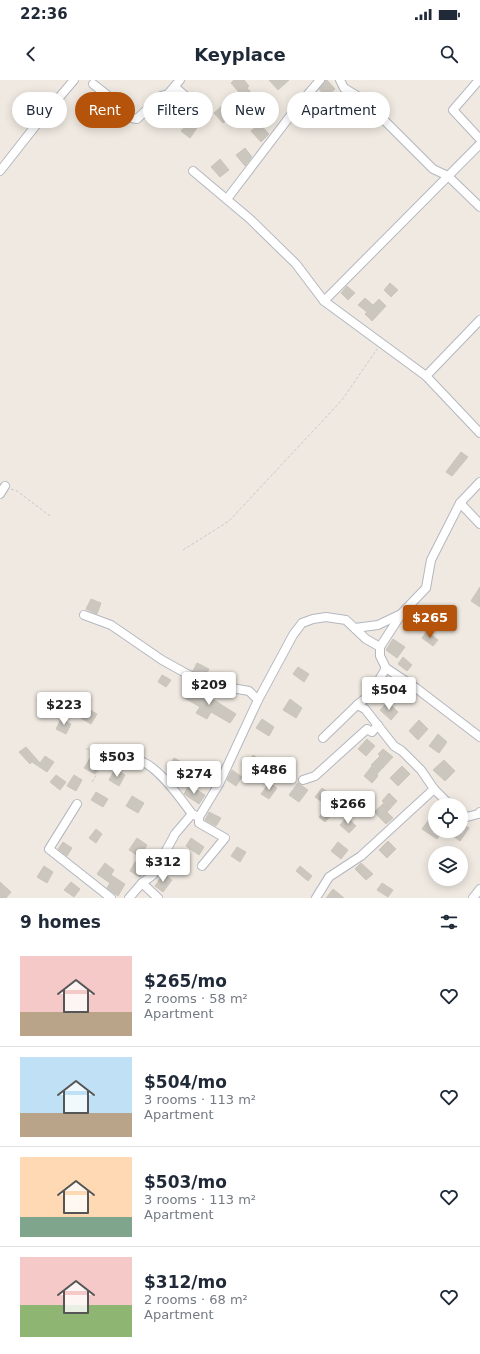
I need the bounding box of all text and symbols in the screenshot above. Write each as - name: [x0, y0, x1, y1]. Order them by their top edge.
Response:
- text: 22:36: [20, 5, 68, 23]
- icon: back: [20, 43, 42, 65]
- icon: search: [438, 43, 460, 65]
- text: Keyplace: [194, 44, 286, 65]
- chip: Buy: [12, 92, 67, 128]
- chip: Rent: [75, 92, 135, 128]
- chip: Filters: [143, 92, 213, 128]
- chip: New: [221, 92, 279, 128]
- chip: Apartment: [287, 92, 390, 128]
- pin: $265: [406, 605, 454, 639]
- text: $265: [412, 610, 448, 625]
- pin: $209: [185, 672, 233, 706]
- text: $209: [191, 677, 227, 692]
- pin: $504: [365, 677, 413, 711]
- text: $504: [371, 682, 407, 697]
- pin: $223: [40, 692, 88, 726]
- text: $223: [46, 697, 82, 712]
- pin: $503: [93, 744, 141, 778]
- text: $503: [99, 749, 135, 764]
- pin: $486: [245, 757, 293, 791]
- pin: $274: [170, 761, 218, 795]
- text: $486: [251, 762, 287, 777]
- text: $274: [176, 766, 212, 781]
- pin: $266: [324, 791, 372, 825]
- text: $266: [330, 796, 366, 811]
- map controls: [428, 798, 468, 886]
- button: locate: [428, 798, 468, 838]
- button: layers: [428, 846, 468, 886]
- pin: $312: [139, 849, 187, 883]
- text: $312: [145, 854, 181, 869]
- icon: filters: [438, 911, 460, 933]
- text: 9 homes: [20, 912, 101, 932]
- text: $265/mo: [144, 971, 227, 991]
- icon: home: [52, 972, 100, 1020]
- icon: heart: [438, 985, 460, 1007]
- text: 2 rooms · 58 m²: [144, 991, 248, 1006]
- text: Apartment: [144, 1006, 214, 1021]
- text: $504/mo: [144, 1072, 227, 1092]
- icon: home: [52, 1073, 100, 1121]
- icon: heart: [438, 1086, 460, 1108]
- text: 3 rooms · 113 m²: [144, 1092, 256, 1107]
- text: Apartment: [144, 1107, 214, 1122]
- text: $503/mo: [144, 1172, 227, 1192]
- icon: home: [52, 1173, 100, 1221]
- icon: heart: [438, 1186, 460, 1208]
- text: 3 rooms · 113 m²: [144, 1192, 256, 1207]
- text: Apartment: [144, 1207, 214, 1222]
- text: $312/mo: [144, 1272, 227, 1292]
- icon: home: [52, 1273, 100, 1321]
- icon: heart: [438, 1286, 460, 1308]
- text: 2 rooms · 68 m²: [144, 1292, 248, 1307]
- text: Apartment: [144, 1307, 214, 1322]

